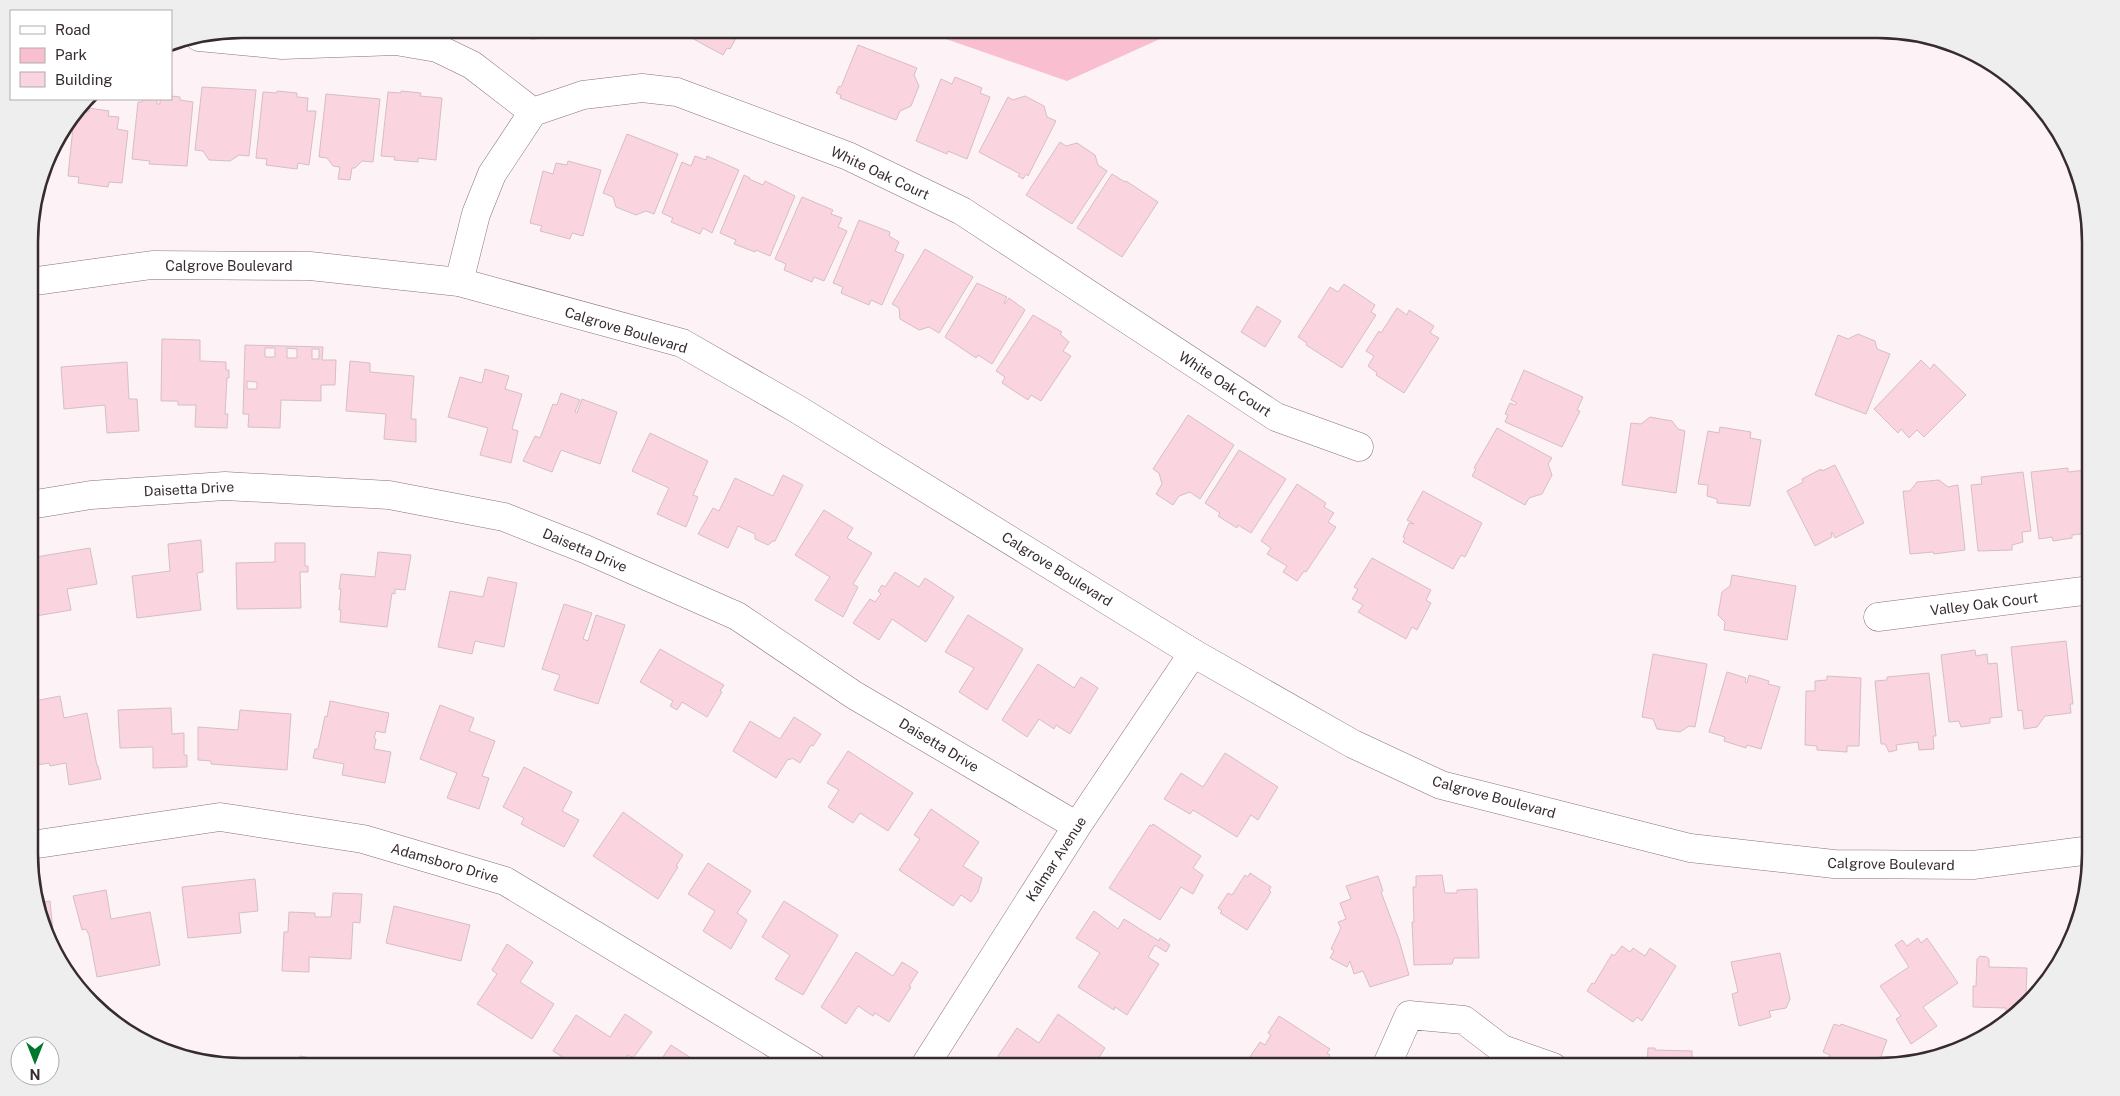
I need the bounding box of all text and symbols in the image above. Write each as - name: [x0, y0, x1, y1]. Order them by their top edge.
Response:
- legend: [10, 10, 172, 100]
- text: Road: [55, 21, 91, 38]
- text: Park: [55, 46, 87, 63]
- text: Building: [55, 71, 113, 88]
- street label: White Oak Court: [828, 143, 932, 203]
- street label: Calgrove Boulevard: [165, 258, 293, 274]
- street label: Calgrove Boulevard: [563, 304, 689, 356]
- street label: White Oak Court: [1176, 348, 1274, 420]
- street label: Daisetta Drive: [143, 479, 235, 499]
- street label: Daisetta Drive: [540, 525, 630, 575]
- street label: Calgrove Boulevard: [999, 528, 1115, 610]
- street label: Valley Oak Court: [1929, 589, 2039, 619]
- street label: Daisetta Drive: [896, 715, 982, 775]
- street label: Calgrove Boulevard: [1430, 773, 1558, 821]
- street label: Kalmar Avenue: [1023, 813, 1089, 905]
- street label: Adamsboro Drive: [389, 840, 501, 886]
- street label: Calgrove Boulevard: [1827, 855, 1955, 873]
- north arrow: [10, 1036, 60, 1086]
- text: N: [30, 1066, 40, 1082]

